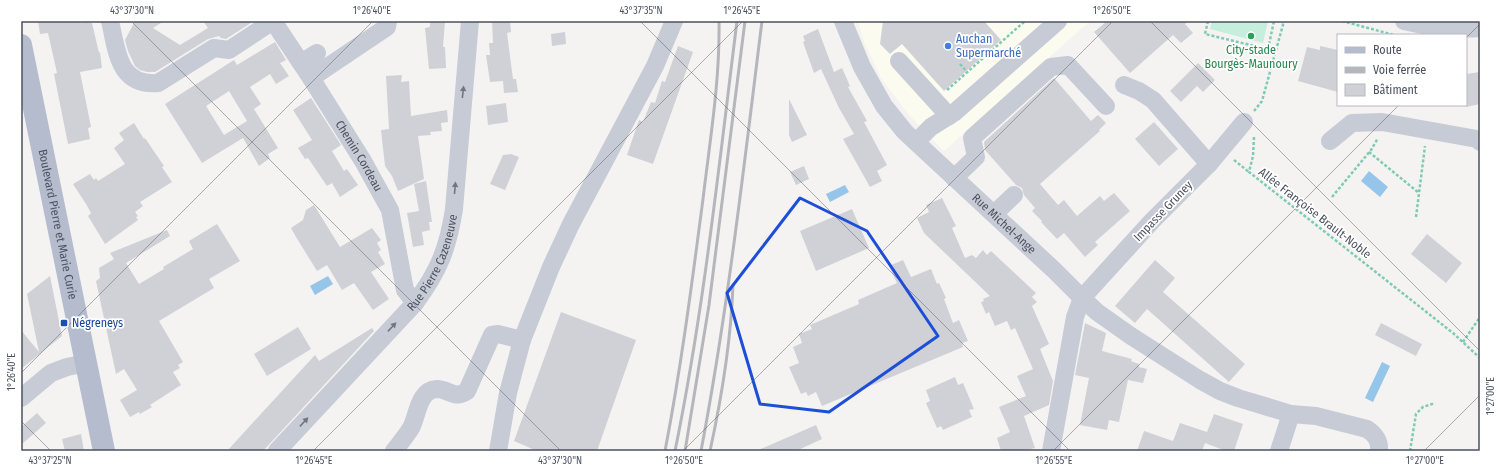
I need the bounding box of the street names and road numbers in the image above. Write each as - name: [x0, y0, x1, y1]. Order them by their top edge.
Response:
- street label: Chemin Cordeau: [332, 118, 385, 194]
- street label: Boulevard Pierre et Marie Curie: [35, 148, 80, 301]
- street label: Allée Françoise Brault-Noble: [1256, 165, 1374, 261]
- street label: Impasse Gruney: [1131, 178, 1196, 244]
- street label: Rue Michel-Ange: [969, 191, 1039, 257]
- street label: Rue Pierre Cazeneuve: [404, 213, 460, 314]

